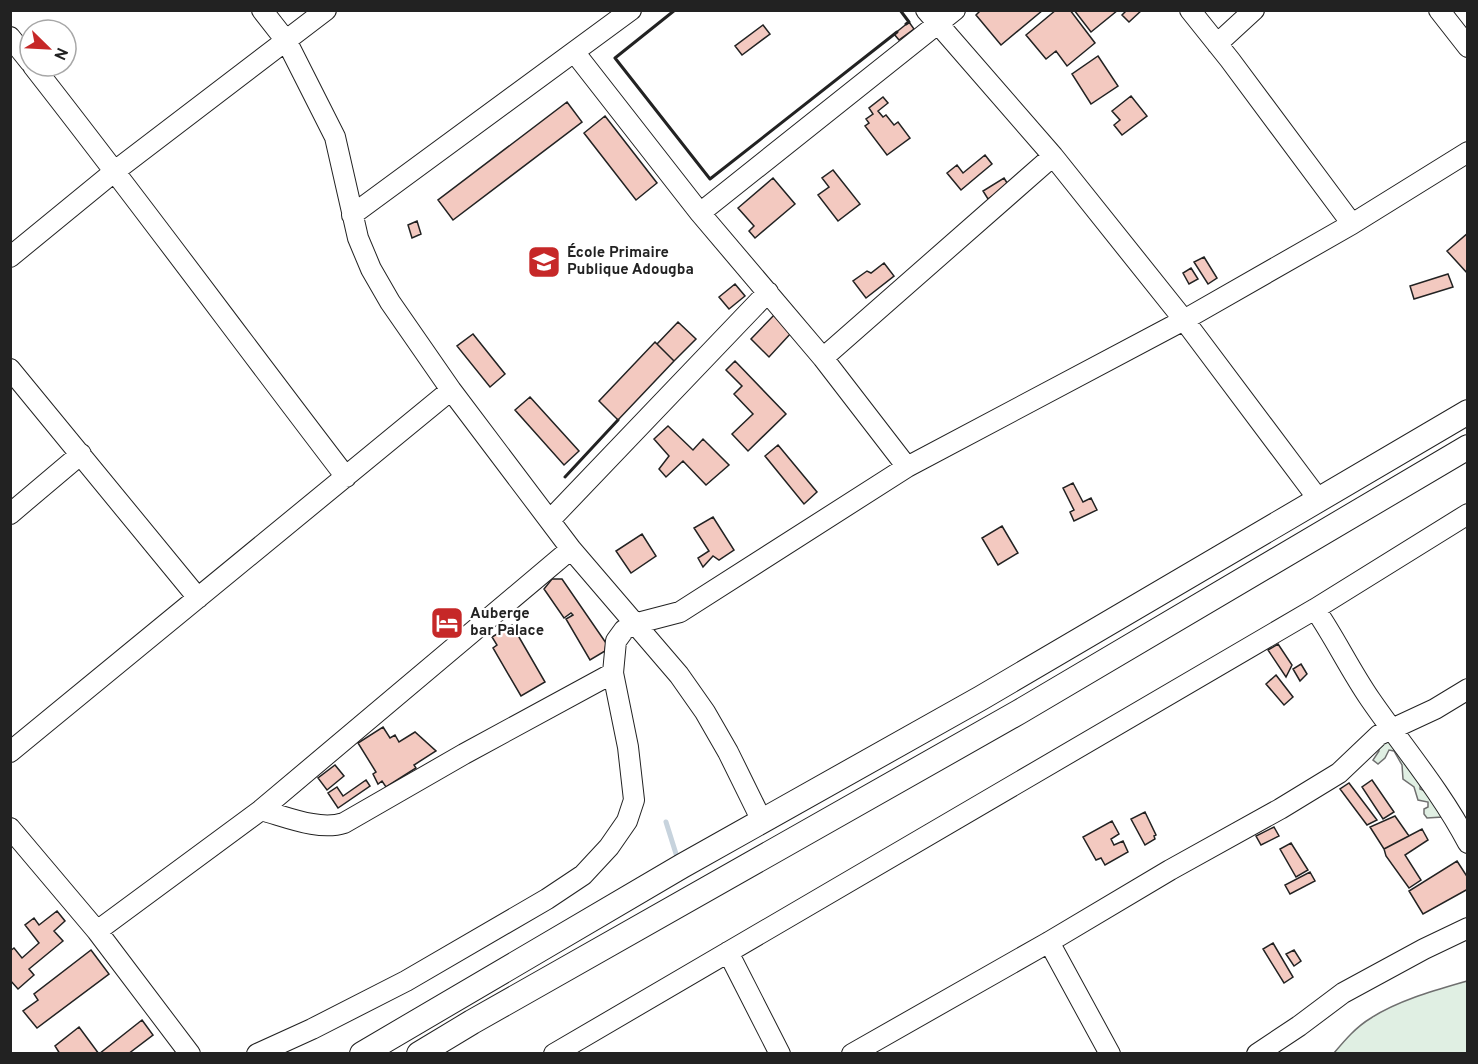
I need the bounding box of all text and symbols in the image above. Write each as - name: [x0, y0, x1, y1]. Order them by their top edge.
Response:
- north arrow: [18, 18, 78, 78]
- text: N: [48, 44, 71, 63]
- place label: École Primaire Publique Adougba: [567, 243, 694, 280]
- school or university icon: École Primaire Publique Adougba: [526, 244, 562, 280]
- hotel icon: Auberge bar Palace: [429, 605, 465, 641]
- place label: Auberge bar Palace: [470, 605, 544, 641]

